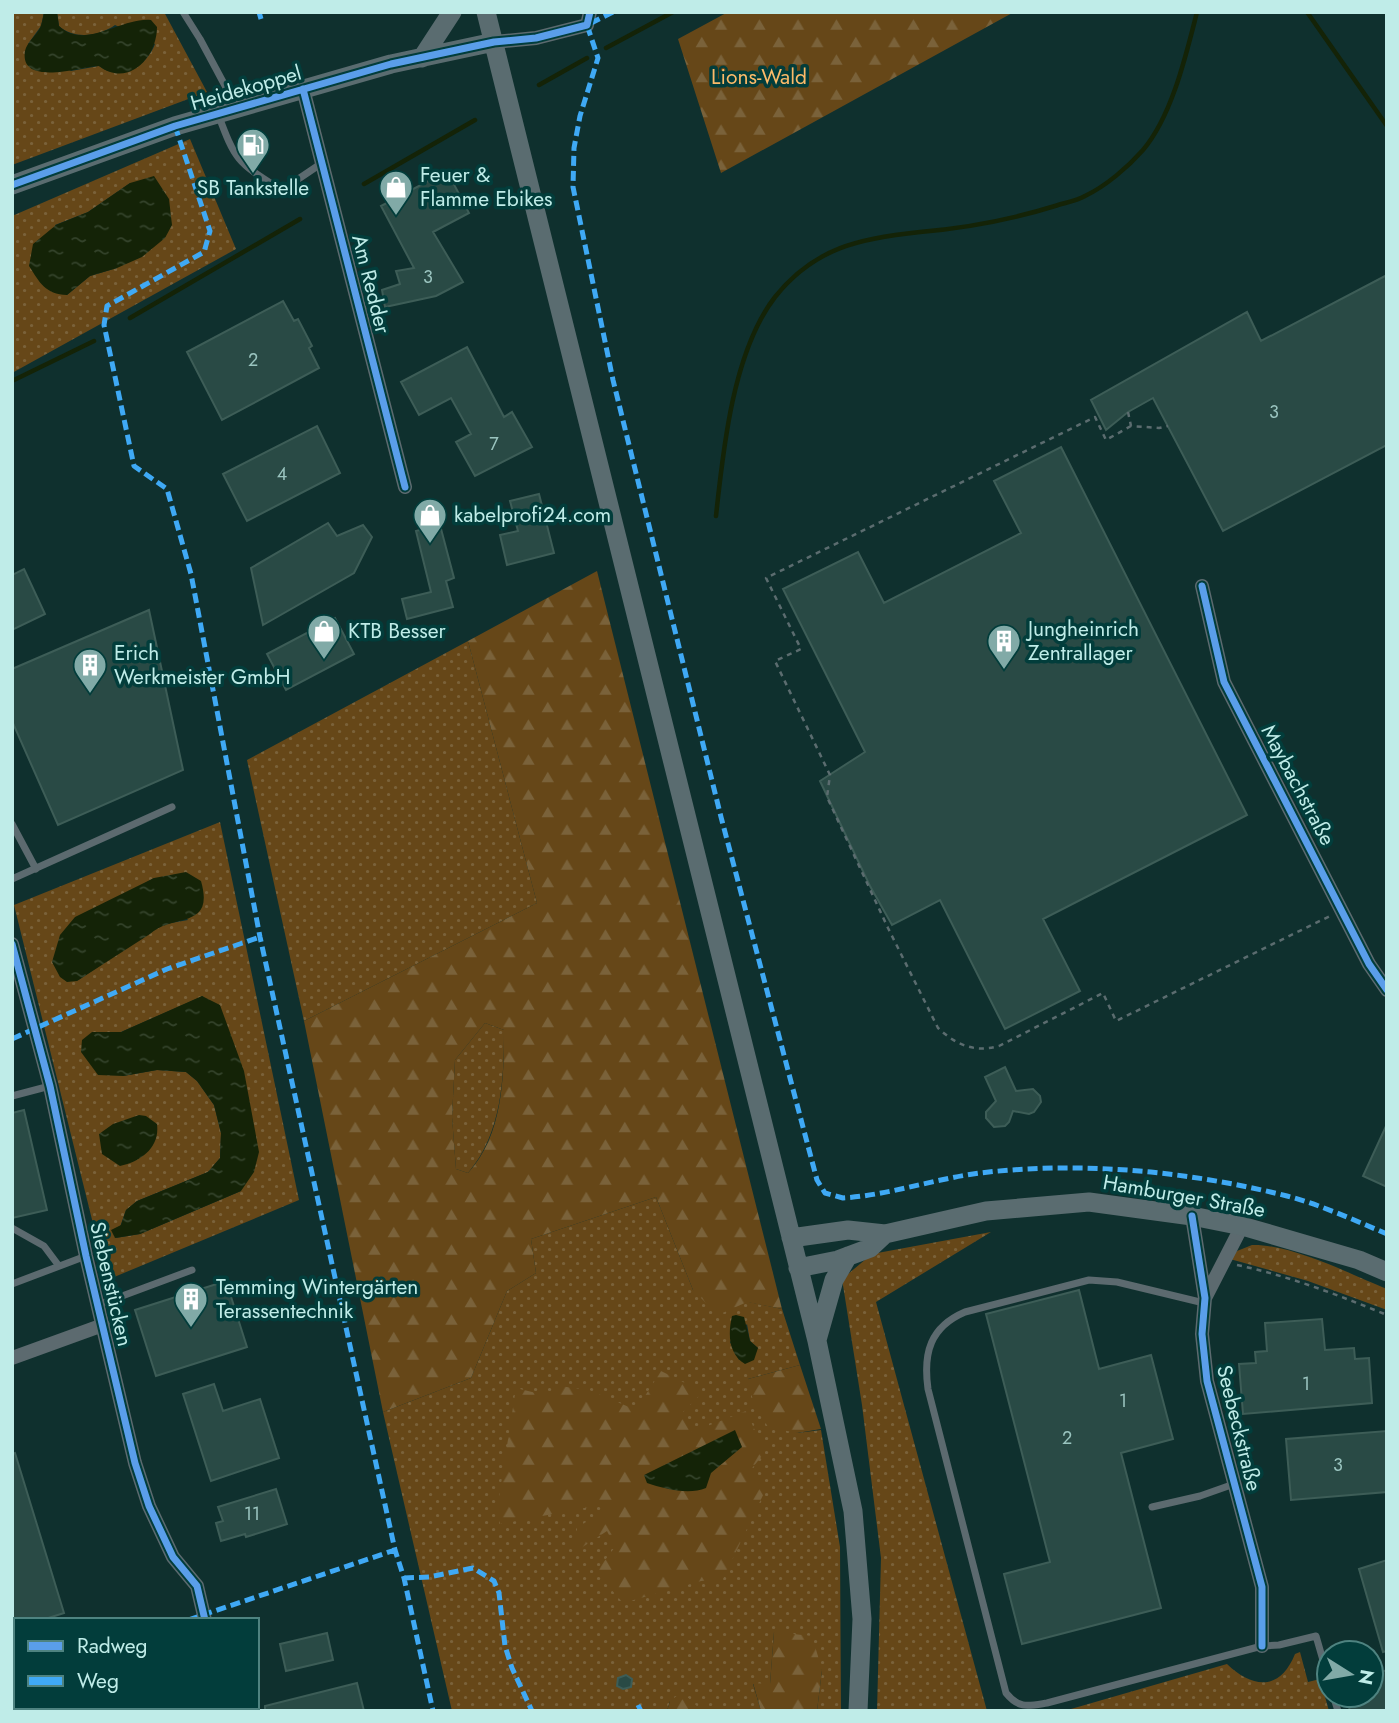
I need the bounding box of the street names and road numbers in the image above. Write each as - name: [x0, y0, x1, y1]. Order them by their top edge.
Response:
- street label: Heidekoppel: [187, 58, 305, 118]
- street label: Am Redder: [344, 231, 398, 337]
- street label: Maybachstraße: [1254, 719, 1343, 851]
- street label: Hamburger Straße: [1101, 1167, 1268, 1225]
- street label: Siebenstücken: [82, 1219, 140, 1349]
- street label: Seebeckstraße: [1209, 1362, 1269, 1494]

